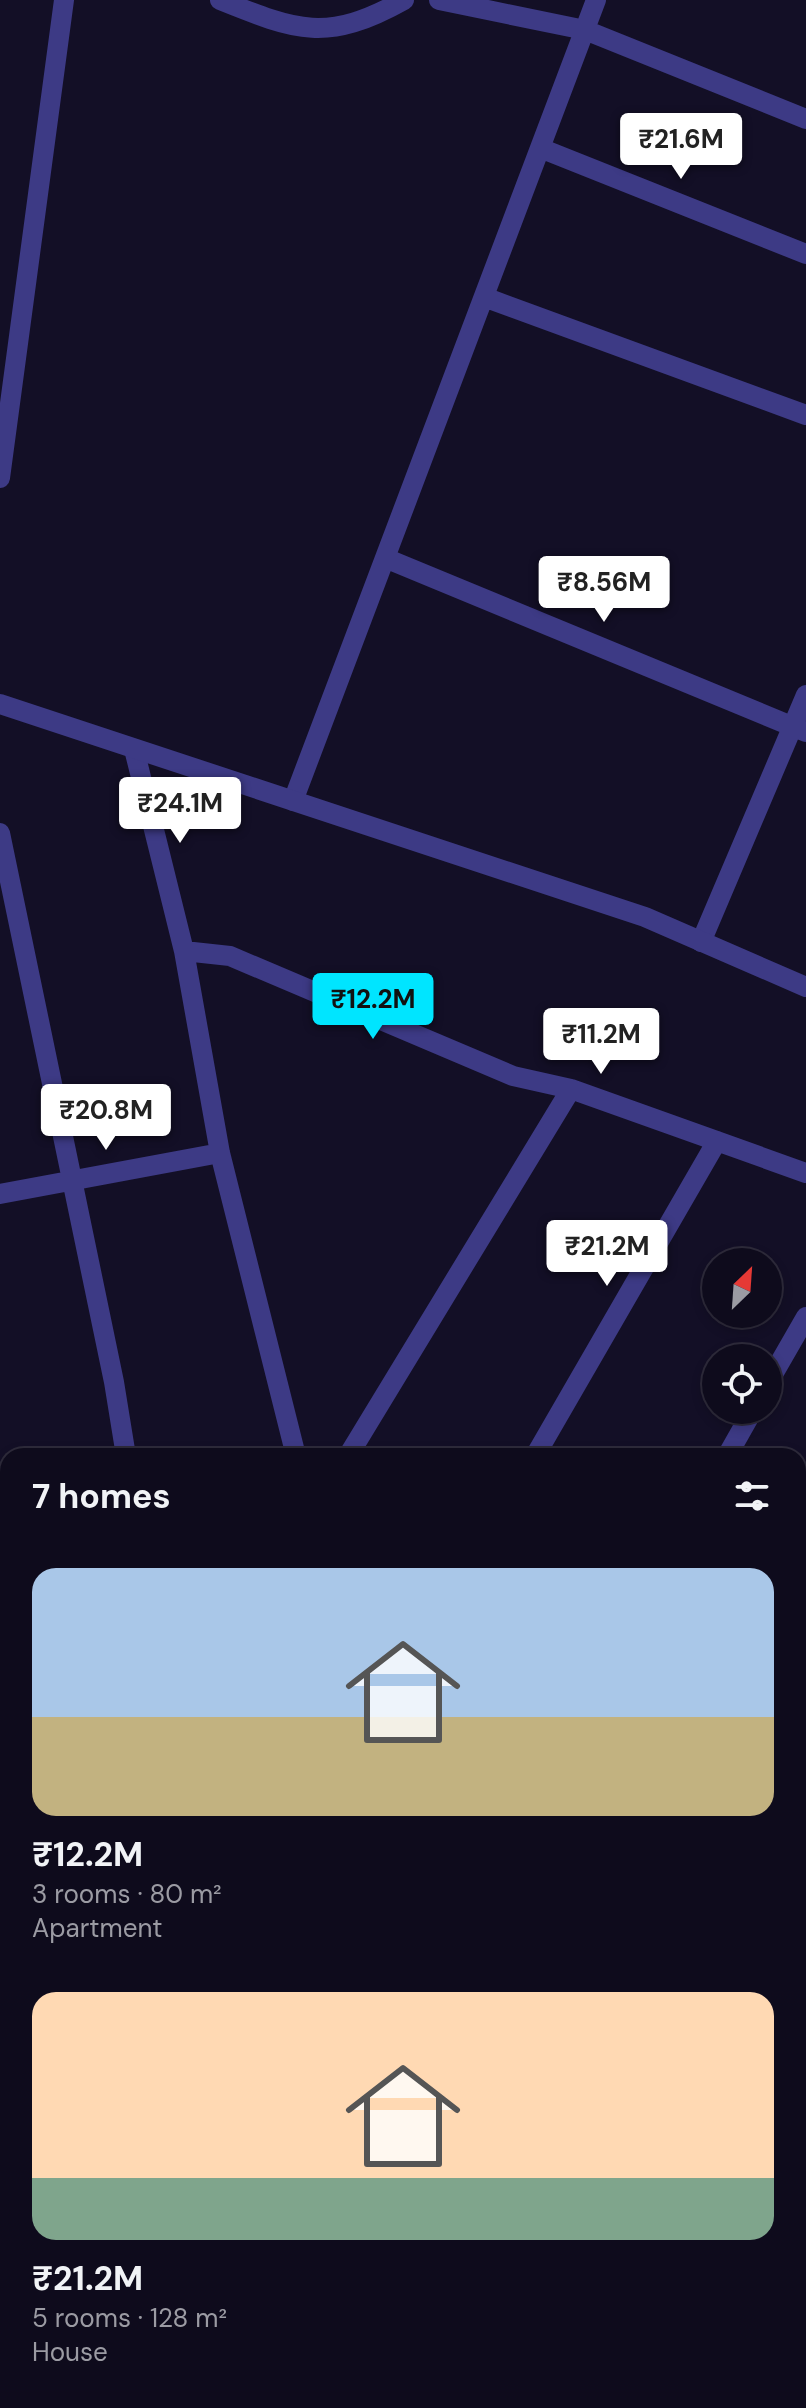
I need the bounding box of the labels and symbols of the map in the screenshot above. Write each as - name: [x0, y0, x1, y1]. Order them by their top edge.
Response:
- pin: ₹21.6M: [616, 113, 746, 181]
- pin: ₹8.56M: [539, 556, 669, 624]
- pin: ₹24.1M: [115, 777, 245, 845]
- pin: ₹12.2M: [308, 973, 438, 1041]
- pin: ₹11.2M: [536, 1008, 666, 1076]
- pin: ₹20.8M: [41, 1084, 171, 1152]
- pin: ₹21.2M: [542, 1220, 672, 1288]
- north arrow: [702, 1248, 782, 1328]

